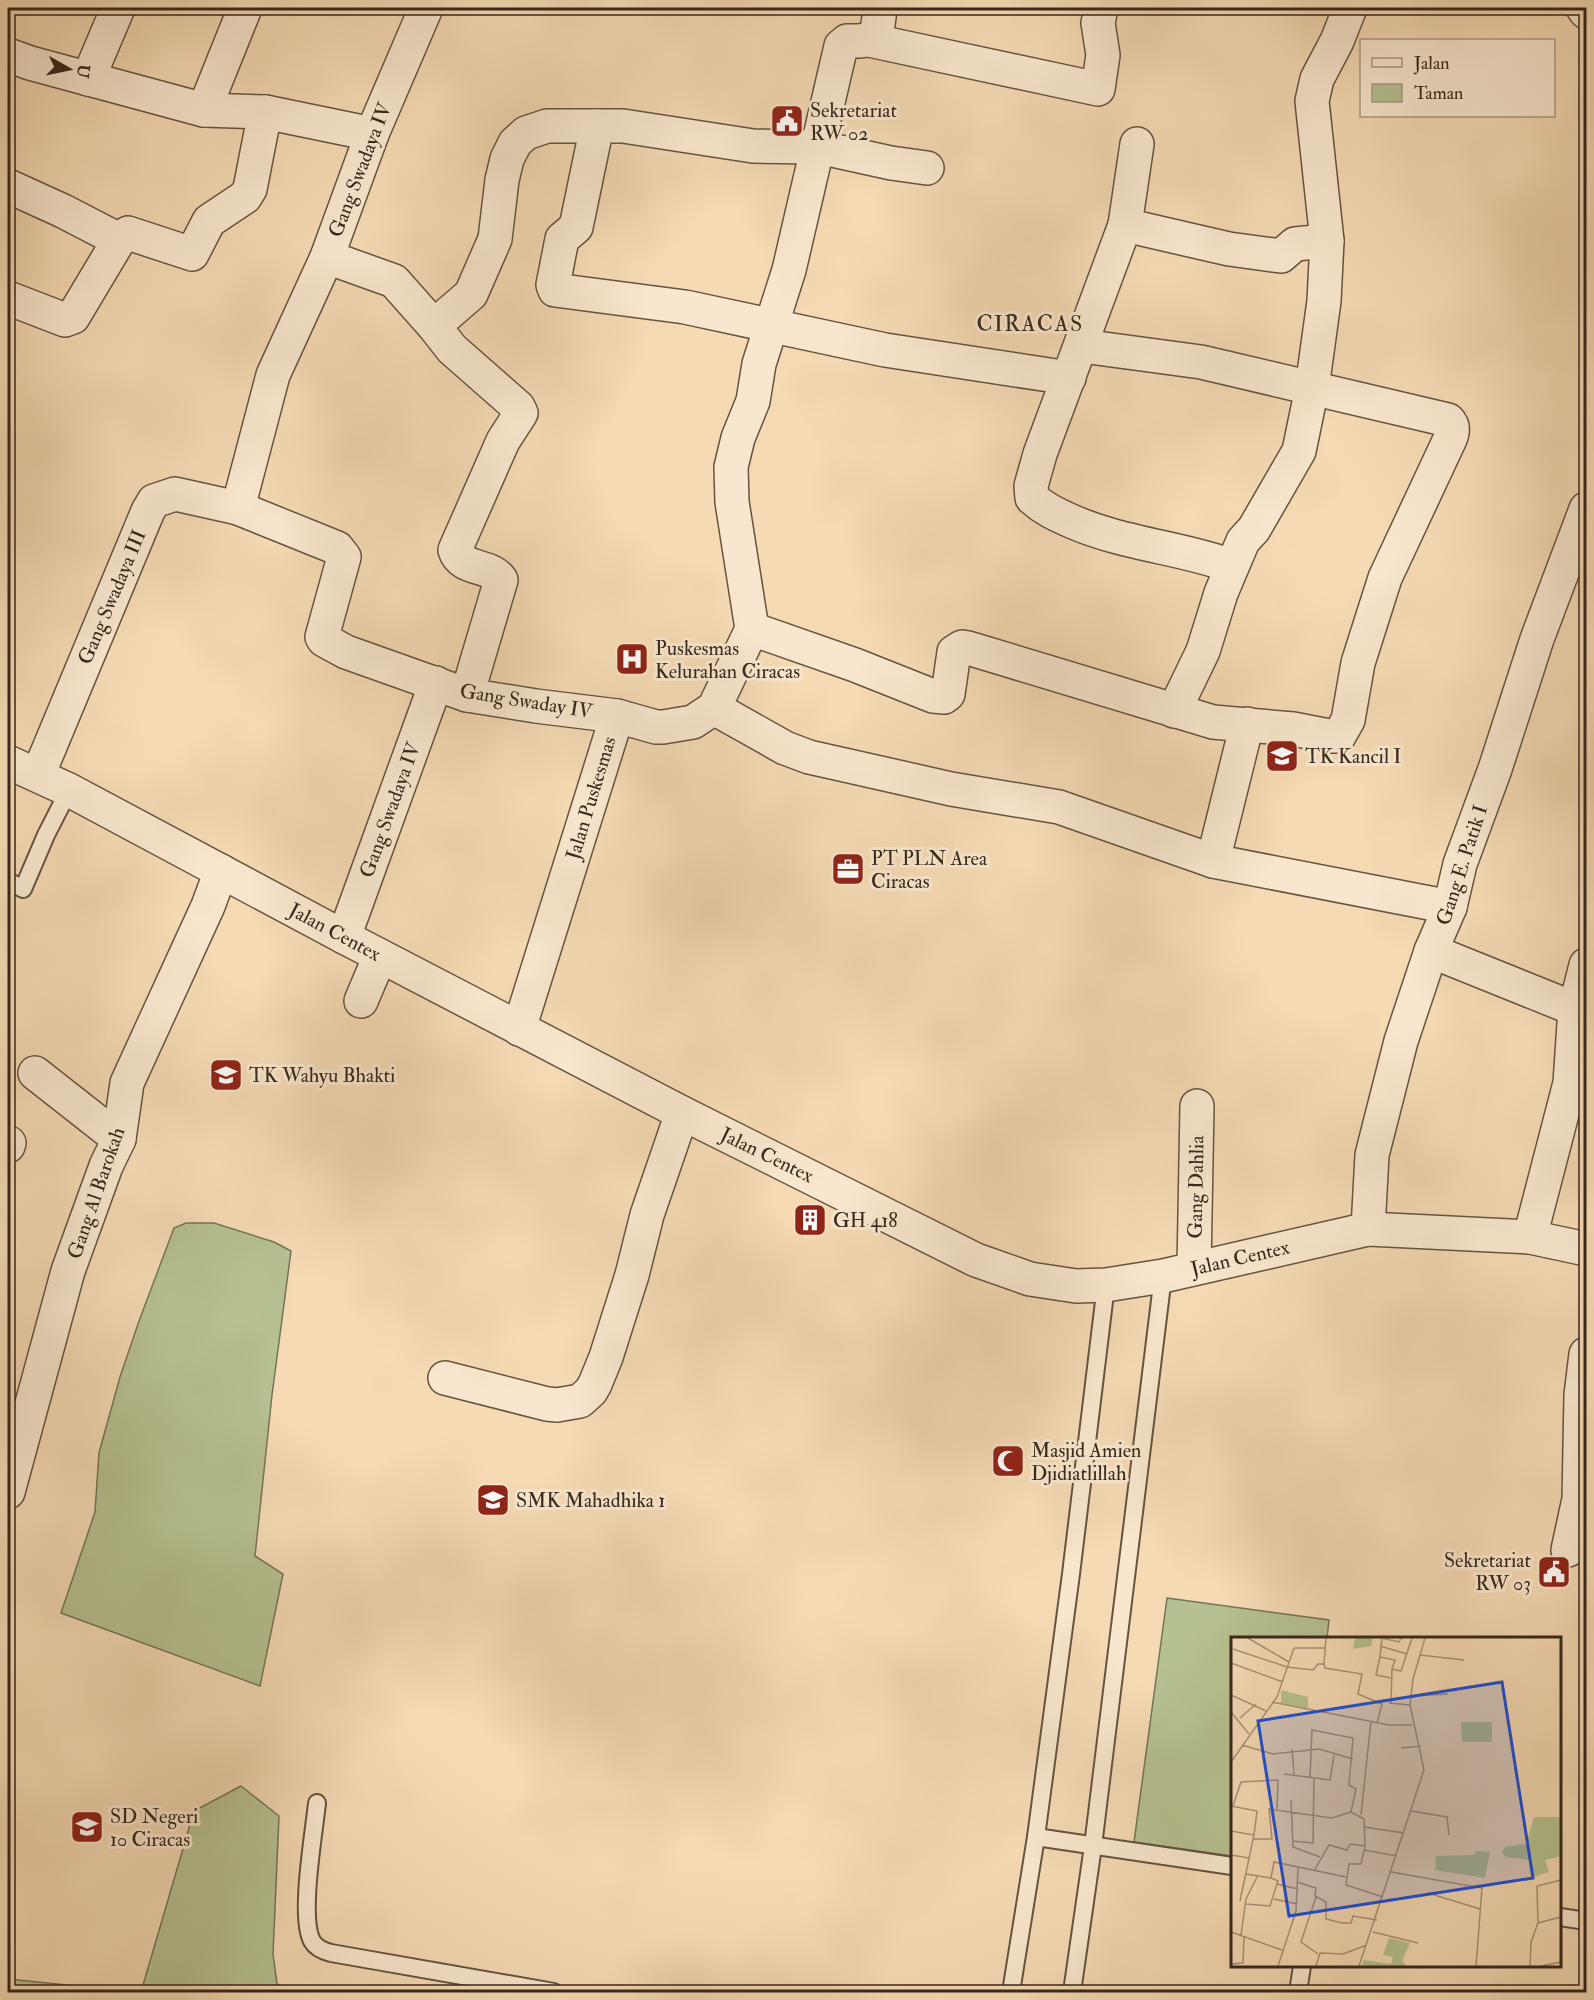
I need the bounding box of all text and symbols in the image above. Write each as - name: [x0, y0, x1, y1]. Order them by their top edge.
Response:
- north arrow: [39, 39, 99, 99]
- legend: [1360, 39, 1555, 117]
- text: Jalan: [1413, 52, 1450, 75]
- text: U: [72, 63, 94, 80]
- text: Taman: [1414, 82, 1463, 105]
- street label: Gang Swadaya IV: [323, 98, 397, 241]
- place label: Sekretariat RW 02: [810, 98, 898, 146]
- public building icon: Sekretariat RW 02: [769, 103, 805, 139]
- district label: CIRACAS: [976, 310, 1084, 338]
- street label: Gang Swadaya III: [72, 526, 152, 668]
- place label: Puskesmas Kelurahan Ciracas: [655, 636, 800, 684]
- hospital icon: Puskesmas Kelurahan Ciracas: [614, 641, 650, 677]
- street label: Gang Swaday IV: [458, 678, 595, 724]
- street label: Jalan Puskesmas: [560, 733, 622, 864]
- street label: Gang Swadaya IV: [354, 738, 426, 881]
- school or university icon: TK Kancil I: [1264, 738, 1300, 774]
- place label: TK Kancil I: [1305, 744, 1401, 769]
- street label: Gang E. Patik I: [1431, 802, 1493, 928]
- place label: PT PLN Area Ciracas: [871, 846, 988, 894]
- office icon: PT PLN Area Ciracas: [830, 851, 866, 887]
- street label: Jalan Centex: [284, 897, 385, 967]
- school or university icon: TK Wahyu Bhakti: [208, 1057, 244, 1093]
- place label: TK Wahyu Bhakti: [249, 1063, 395, 1088]
- street label: Jalan Centex: [715, 1121, 818, 1188]
- street label: Gang Al Barokah: [62, 1123, 130, 1262]
- street label: Gang Dahlia: [1183, 1134, 1209, 1239]
- building icon: GH 418: [792, 1202, 828, 1238]
- place label: GH 418: [833, 1208, 898, 1233]
- street label: Jalan Centex: [1187, 1234, 1292, 1282]
- place label: Masjid Amien Djidiatlillah: [1031, 1438, 1141, 1486]
- mosque icon: Masjid Amien Djidiatlillah: [990, 1443, 1026, 1479]
- school or university icon: SMK Mahadhika 1: [475, 1482, 511, 1518]
- place label: SMK Mahadhika 1: [516, 1488, 665, 1513]
- place label: Sekretariat RW 03: [1444, 1548, 1532, 1596]
- public building icon: Sekretariat RW 03: [1536, 1554, 1572, 1590]
- inset map: [1231, 1637, 1561, 1967]
- place label: SD Negeri 10 Ciracas: [110, 1804, 198, 1852]
- school or university icon: SD Negeri 10 Ciracas: [69, 1809, 105, 1845]

